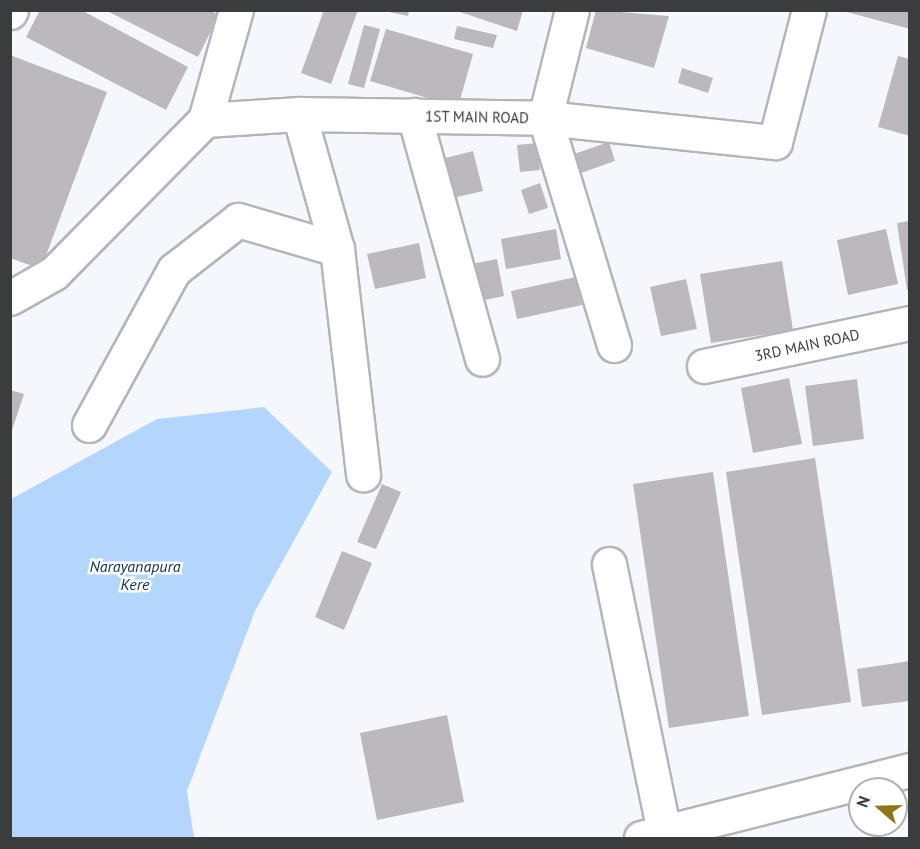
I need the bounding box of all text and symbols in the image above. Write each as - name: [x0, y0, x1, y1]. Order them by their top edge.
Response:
- street label: 1ST MAIN ROAD: [425, 107, 529, 127]
- street label: 3RD MAIN ROAD: [753, 325, 861, 365]
- water label: Narayanapura Kere: [89, 556, 181, 594]
- north arrow: [848, 777, 908, 837]
- text: N: [852, 793, 874, 810]

